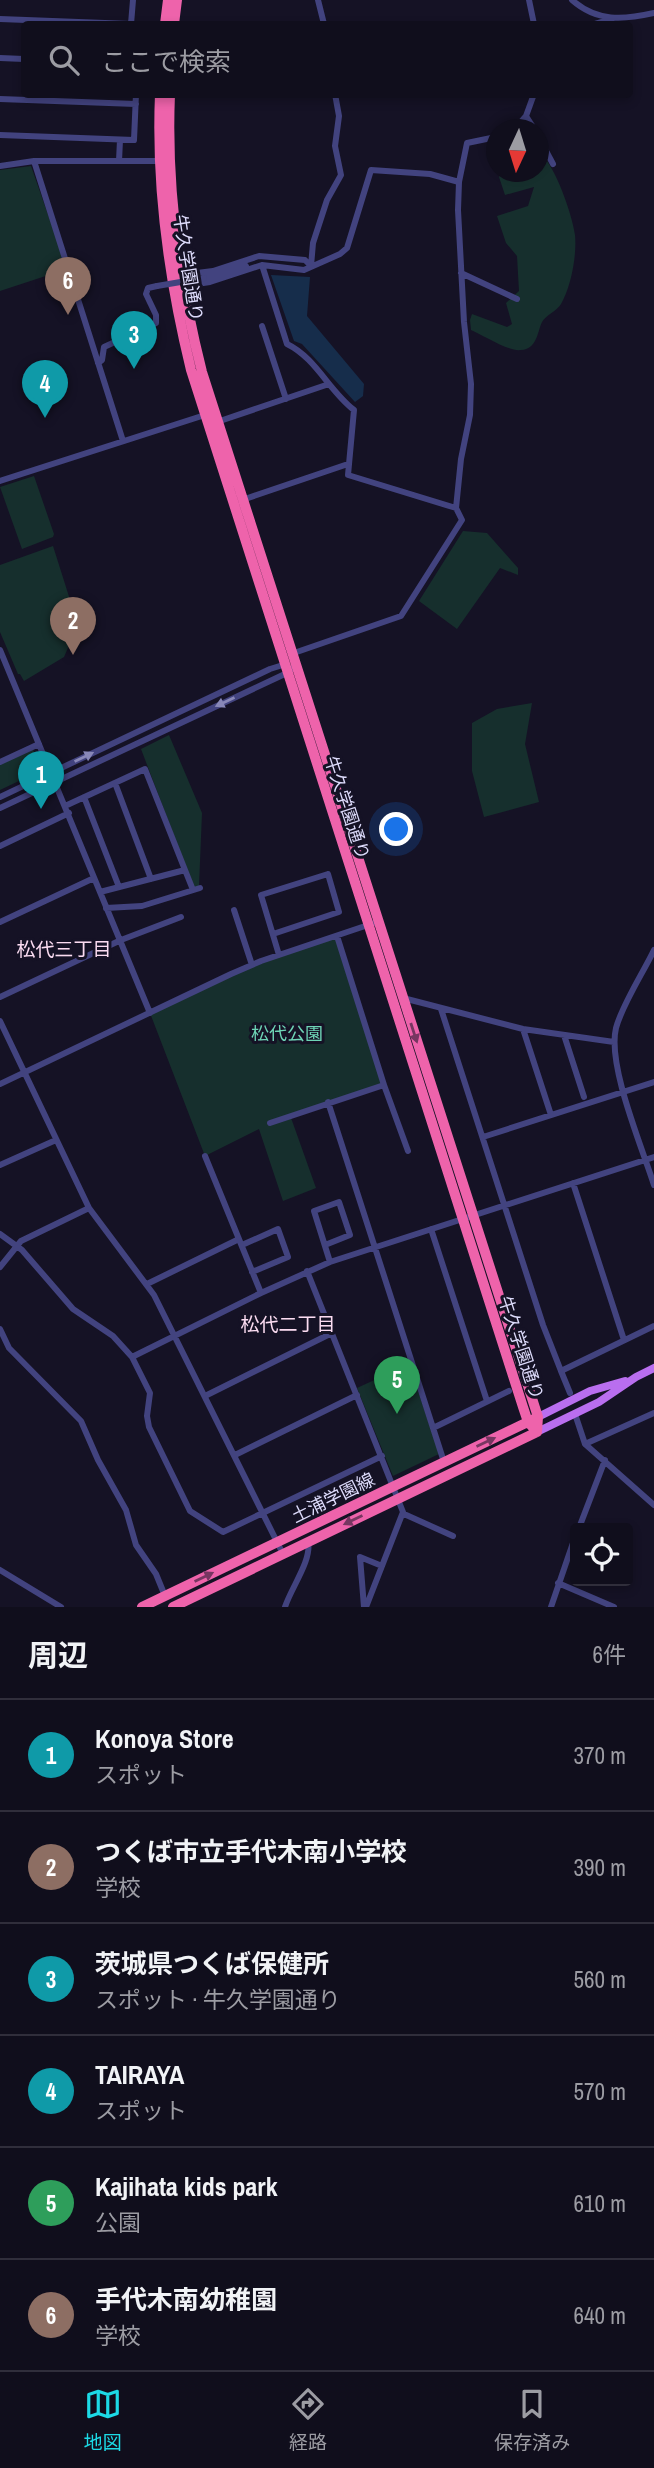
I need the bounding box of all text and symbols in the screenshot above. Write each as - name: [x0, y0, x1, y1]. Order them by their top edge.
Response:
- search box: [21, 21, 633, 98]
- icon: search: [45, 41, 83, 79]
- text: ここで検索: [101, 44, 231, 79]
- north arrow: [486, 119, 549, 182]
- street label: 牛久学園通り: [168, 213, 209, 323]
- pin: 6: [45, 257, 91, 315]
- pin: 3: [111, 311, 157, 369]
- pin: 4: [22, 360, 68, 418]
- pin: 2: [50, 597, 96, 655]
- one-way arrow: [215, 696, 235, 708]
- pin: 1: [18, 751, 64, 809]
- one-way arrow: [74, 752, 94, 763]
- street label: 牛久学園通り: [319, 753, 376, 863]
- your location: [379, 812, 413, 846]
- district label: 松代三丁目: [16, 936, 112, 962]
- park label: 松代公園: [251, 1021, 323, 1046]
- one-way arrow: [409, 1023, 420, 1044]
- street label: 牛久学園通り: [493, 1293, 550, 1403]
- district label: 松代二丁目: [240, 1311, 336, 1337]
- pin: 5: [374, 1356, 420, 1414]
- one-way arrow: [476, 1437, 497, 1448]
- street label: 土浦学園線: [287, 1467, 379, 1529]
- one-way arrow: [343, 1514, 363, 1526]
- map controls: [570, 1523, 633, 1586]
- button: locate: [570, 1523, 633, 1586]
- one-way arrow: [194, 1572, 214, 1583]
- text: 周辺: [28, 1635, 88, 1675]
- text: 6件: [593, 1639, 626, 1670]
- text: Konoya Store: [95, 1721, 234, 1756]
- text: 1: [46, 1740, 56, 1771]
- text: 370 m: [574, 1740, 626, 1771]
- text: スポット: [95, 1759, 187, 1790]
- text: つくば市立手代木南小学校: [95, 1834, 407, 1869]
- text: 2: [46, 1852, 56, 1883]
- text: 390 m: [574, 1852, 626, 1883]
- text: 学校: [95, 1872, 141, 1903]
- text: 茨城県つくば保健所: [95, 1946, 329, 1981]
- text: 3: [46, 1964, 56, 1995]
- text: 560 m: [574, 1964, 626, 1995]
- text: スポット · 牛久学園通り: [95, 1984, 341, 2015]
- text: TAIRAYA: [95, 2057, 184, 2092]
- text: 4: [46, 2076, 56, 2107]
- text: 570 m: [574, 2076, 626, 2107]
- text: スポット: [95, 2095, 187, 2126]
- text: Kajihata kids park: [95, 2169, 278, 2204]
- text: 5: [46, 2188, 56, 2219]
- text: 610 m: [574, 2188, 626, 2219]
- text: 公園: [95, 2207, 141, 2238]
- text: 手代木南幼稚園: [95, 2282, 277, 2317]
- text: 6: [46, 2300, 56, 2331]
- text: 640 m: [574, 2300, 626, 2331]
- text: 学校: [95, 2320, 141, 2351]
- tab: 地図: [84, 2385, 122, 2455]
- tab: 経路: [289, 2385, 327, 2455]
- tab: 保存済み: [494, 2385, 570, 2455]

